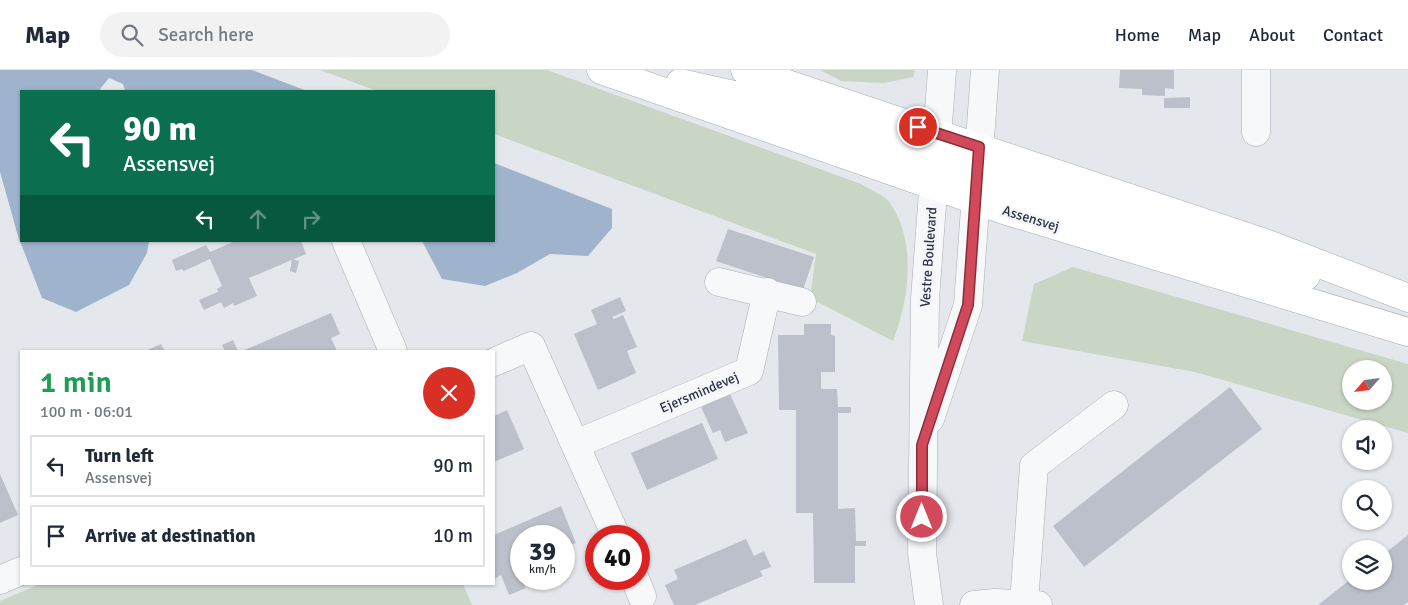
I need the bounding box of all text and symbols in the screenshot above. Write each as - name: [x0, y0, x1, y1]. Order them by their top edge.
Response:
- search box: [100, 12, 450, 57]
- text: Map: [25, 20, 70, 50]
- icon: search: [118, 21, 146, 49]
- text: Search here: [158, 23, 254, 47]
- text: Home: [1115, 24, 1160, 46]
- text: Map: [1188, 24, 1221, 46]
- text: About: [1249, 24, 1295, 46]
- text: Contact: [1323, 24, 1383, 46]
- pin: [897, 106, 939, 148]
- text: 90 m: [123, 107, 197, 150]
- icon: left: [40, 110, 105, 175]
- icon: arrive: [904, 113, 932, 141]
- text: Assensvej: [123, 150, 215, 177]
- street label: Assensvej: [1000, 202, 1061, 235]
- icon: left: [191, 205, 219, 233]
- icon: ahead: [244, 205, 272, 233]
- icon: right: [297, 205, 325, 233]
- street label: Vestre Boulevard: [917, 206, 940, 308]
- north arrow: [1342, 360, 1392, 410]
- map controls: [1342, 360, 1392, 590]
- text: 1 min: [40, 364, 112, 401]
- button: close: [423, 367, 475, 419]
- street label: Ejersmindevej: [657, 368, 741, 417]
- text: 100 m · 06:01: [40, 402, 133, 422]
- button: sound: [1342, 420, 1392, 470]
- text: Turn left: [85, 444, 154, 468]
- icon: left: [42, 452, 70, 480]
- text: 90 m: [433, 454, 473, 478]
- text: Assensvej: [85, 468, 152, 488]
- button: search: [1342, 480, 1392, 530]
- position arrow: [895, 490, 947, 542]
- icon: arrive: [42, 522, 70, 550]
- text: Arrive at destination: [85, 524, 256, 548]
- text: 10 m: [433, 524, 473, 548]
- speed limit sign: 40: [585, 525, 650, 590]
- text: 39: [529, 536, 556, 567]
- button: layers: [1342, 540, 1392, 590]
- text: km/h: [529, 562, 556, 577]

